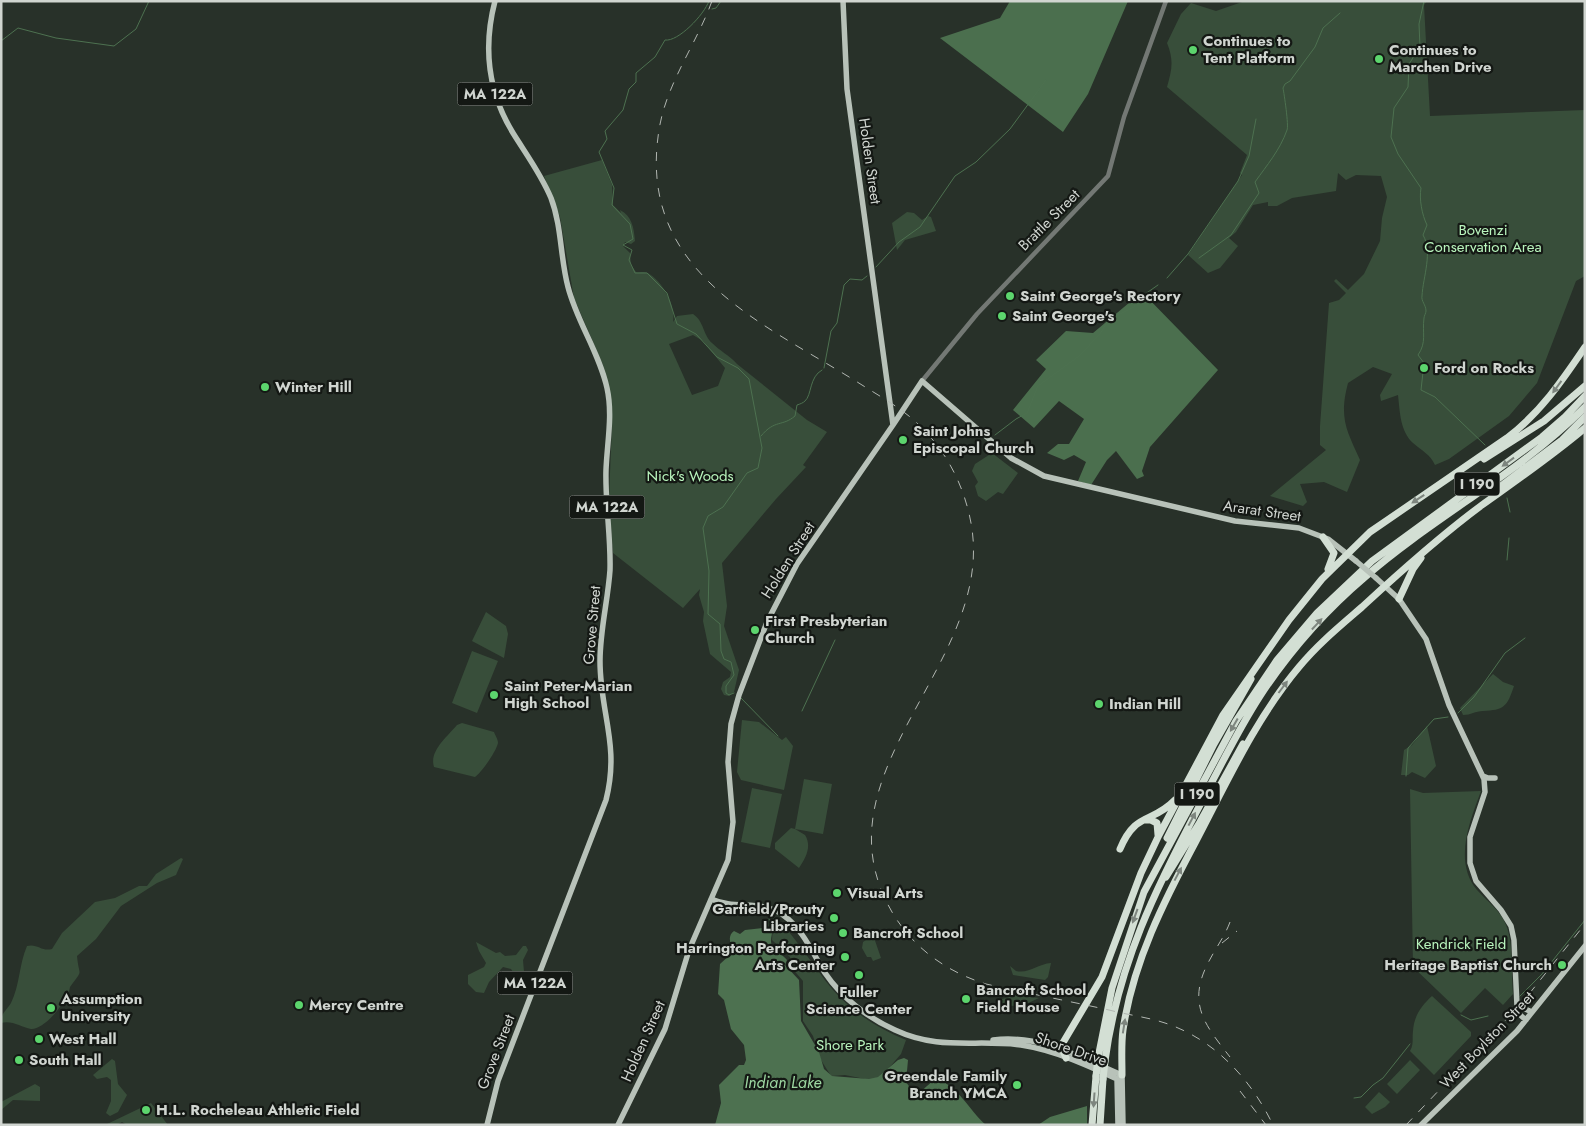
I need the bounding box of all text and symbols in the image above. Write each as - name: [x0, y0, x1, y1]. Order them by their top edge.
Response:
- place label: Continues to Tent Platform: [1203, 30, 1295, 69]
- place label: Continues to Marchen Drive: [1389, 39, 1492, 78]
- marker: Continues to Tent Platform: [1187, 44, 1199, 56]
- marker: Continues to Marchen Drive: [1373, 53, 1385, 65]
- road number: MA 122A: [458, 82, 532, 106]
- street label: Holden Street: [853, 116, 887, 206]
- street label: Brattle Street: [1013, 184, 1085, 256]
- park label: Bovenzi Conservation Area: [1424, 219, 1542, 258]
- place label: Saint George's Rectory: [1020, 285, 1181, 307]
- marker: Saint George's Rectory: [1004, 290, 1016, 302]
- place label: Saint George's: [1012, 305, 1114, 327]
- marker: Saint George's: [996, 310, 1008, 322]
- place label: Ford on Rocks: [1434, 357, 1534, 379]
- marker: Ford on Rocks: [1418, 362, 1430, 374]
- place label: Winter Hill: [275, 376, 352, 398]
- one-way arrow: [1552, 380, 1562, 394]
- marker: Winter Hill: [259, 381, 271, 393]
- place label: Saint Johns Episcopal Church: [913, 420, 1034, 459]
- marker: Saint Johns Episcopal Church: [897, 434, 909, 446]
- one-way arrow: [1502, 456, 1515, 467]
- park label: Nick's Woods: [646, 465, 734, 487]
- road number: I 190: [1454, 472, 1500, 496]
- one-way arrow: [1411, 494, 1424, 504]
- street label: Ararat Street: [1222, 495, 1303, 527]
- road number: MA 122A: [570, 496, 644, 518]
- street label: Holden Street: [756, 517, 821, 603]
- street label: Grove Street: [578, 584, 606, 665]
- place label: First Presbyterian Church: [765, 610, 887, 649]
- one-way arrow: [1311, 618, 1323, 630]
- marker: First Presbyterian Church: [749, 624, 761, 636]
- place label: Saint Peter-Marian High School: [504, 675, 632, 714]
- one-way arrow: [1278, 681, 1289, 694]
- marker: Saint Peter-Marian High School: [488, 689, 500, 701]
- place label: Indian Hill: [1109, 693, 1181, 715]
- marker: Indian Hill: [1093, 698, 1105, 710]
- one-way arrow: [1230, 719, 1239, 732]
- road number: I 190: [1174, 782, 1220, 806]
- one-way arrow: [1188, 812, 1196, 827]
- one-way arrow: [1174, 867, 1182, 881]
- place label: Visual Arts: [846, 882, 923, 904]
- marker: Visual Arts: [831, 887, 843, 899]
- place label: Garfield/Prouty Libraries: [712, 898, 824, 937]
- one-way arrow: [1131, 908, 1138, 923]
- marker: Garfield/Prouty Libraries: [828, 912, 840, 924]
- place label: Bancroft School: [853, 922, 963, 944]
- marker: Bancroft School: [837, 927, 849, 939]
- park label: Kendrick Field: [1416, 933, 1506, 955]
- place label: Harrington Performing Arts Center: [676, 937, 836, 976]
- marker: Harrington Performing Arts Center: [839, 951, 851, 963]
- place label: Heritage Baptist Church: [1384, 954, 1552, 976]
- marker: Heritage Baptist Church: [1556, 959, 1568, 971]
- marker: Fuller Science Center: [853, 969, 865, 981]
- road number: MA 122A: [498, 971, 572, 994]
- place label: Bancroft School Field House: [976, 979, 1086, 1018]
- place label: Fuller Science Center: [806, 981, 913, 1020]
- street label: West Boylston Street: [1435, 986, 1540, 1094]
- place label: Assumption University: [60, 988, 142, 1027]
- marker: Bancroft School Field House: [960, 993, 972, 1005]
- place label: Mercy Centre: [309, 994, 404, 1016]
- street label: Holden Street: [615, 997, 671, 1085]
- marker: Mercy Centre: [293, 999, 305, 1011]
- marker: Assumption University: [45, 1002, 57, 1014]
- street label: Grove Street: [472, 1011, 521, 1093]
- one-way arrow: [1120, 1018, 1128, 1034]
- street label: Shore Drive: [1032, 1026, 1110, 1072]
- place label: West Hall: [49, 1028, 116, 1050]
- marker: West Hall: [33, 1033, 45, 1045]
- park label: Shore Park: [816, 1034, 884, 1056]
- place label: South Hall: [29, 1049, 102, 1071]
- marker: South Hall: [13, 1054, 25, 1066]
- place label: Greendale Family Branch YMCA: [884, 1065, 1008, 1104]
- water label: Indian Lake: [744, 1071, 822, 1094]
- marker: Greendale Family Branch YMCA: [1011, 1079, 1023, 1091]
- one-way arrow: [1090, 1093, 1098, 1109]
- place label: H.L. Rocheleau Athletic Field: [156, 1099, 359, 1121]
- marker: H.L. Rocheleau Athletic Field: [140, 1104, 152, 1116]

